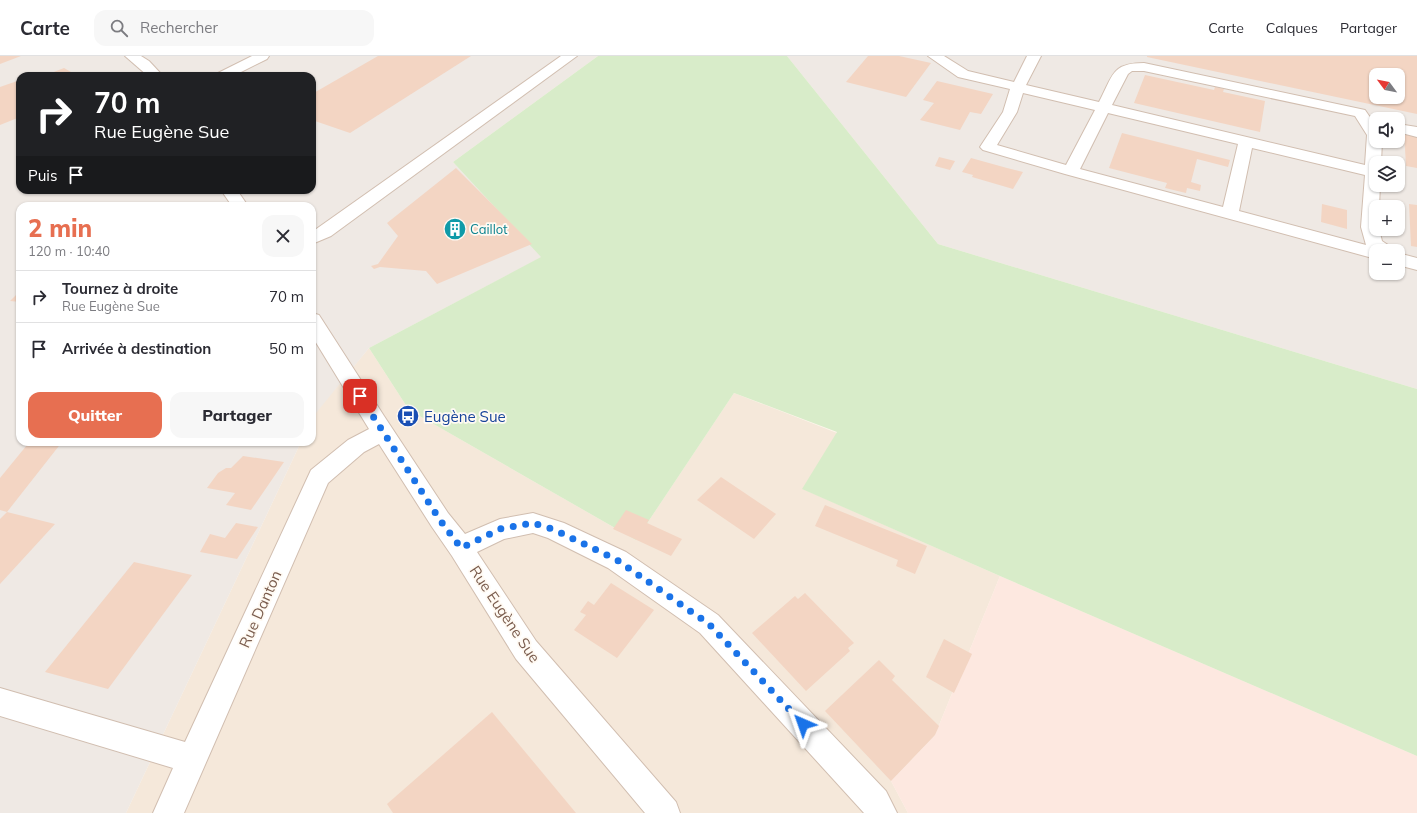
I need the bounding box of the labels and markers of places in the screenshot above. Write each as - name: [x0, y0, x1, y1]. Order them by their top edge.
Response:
- building icon: Caillot: [442, 216, 468, 242]
- place label: Caillot: [470, 221, 508, 237]
- pin: [343, 379, 377, 413]
- bus stop icon: Eugène Sue: [395, 403, 421, 429]
- place label: Eugène Sue: [424, 407, 506, 426]

